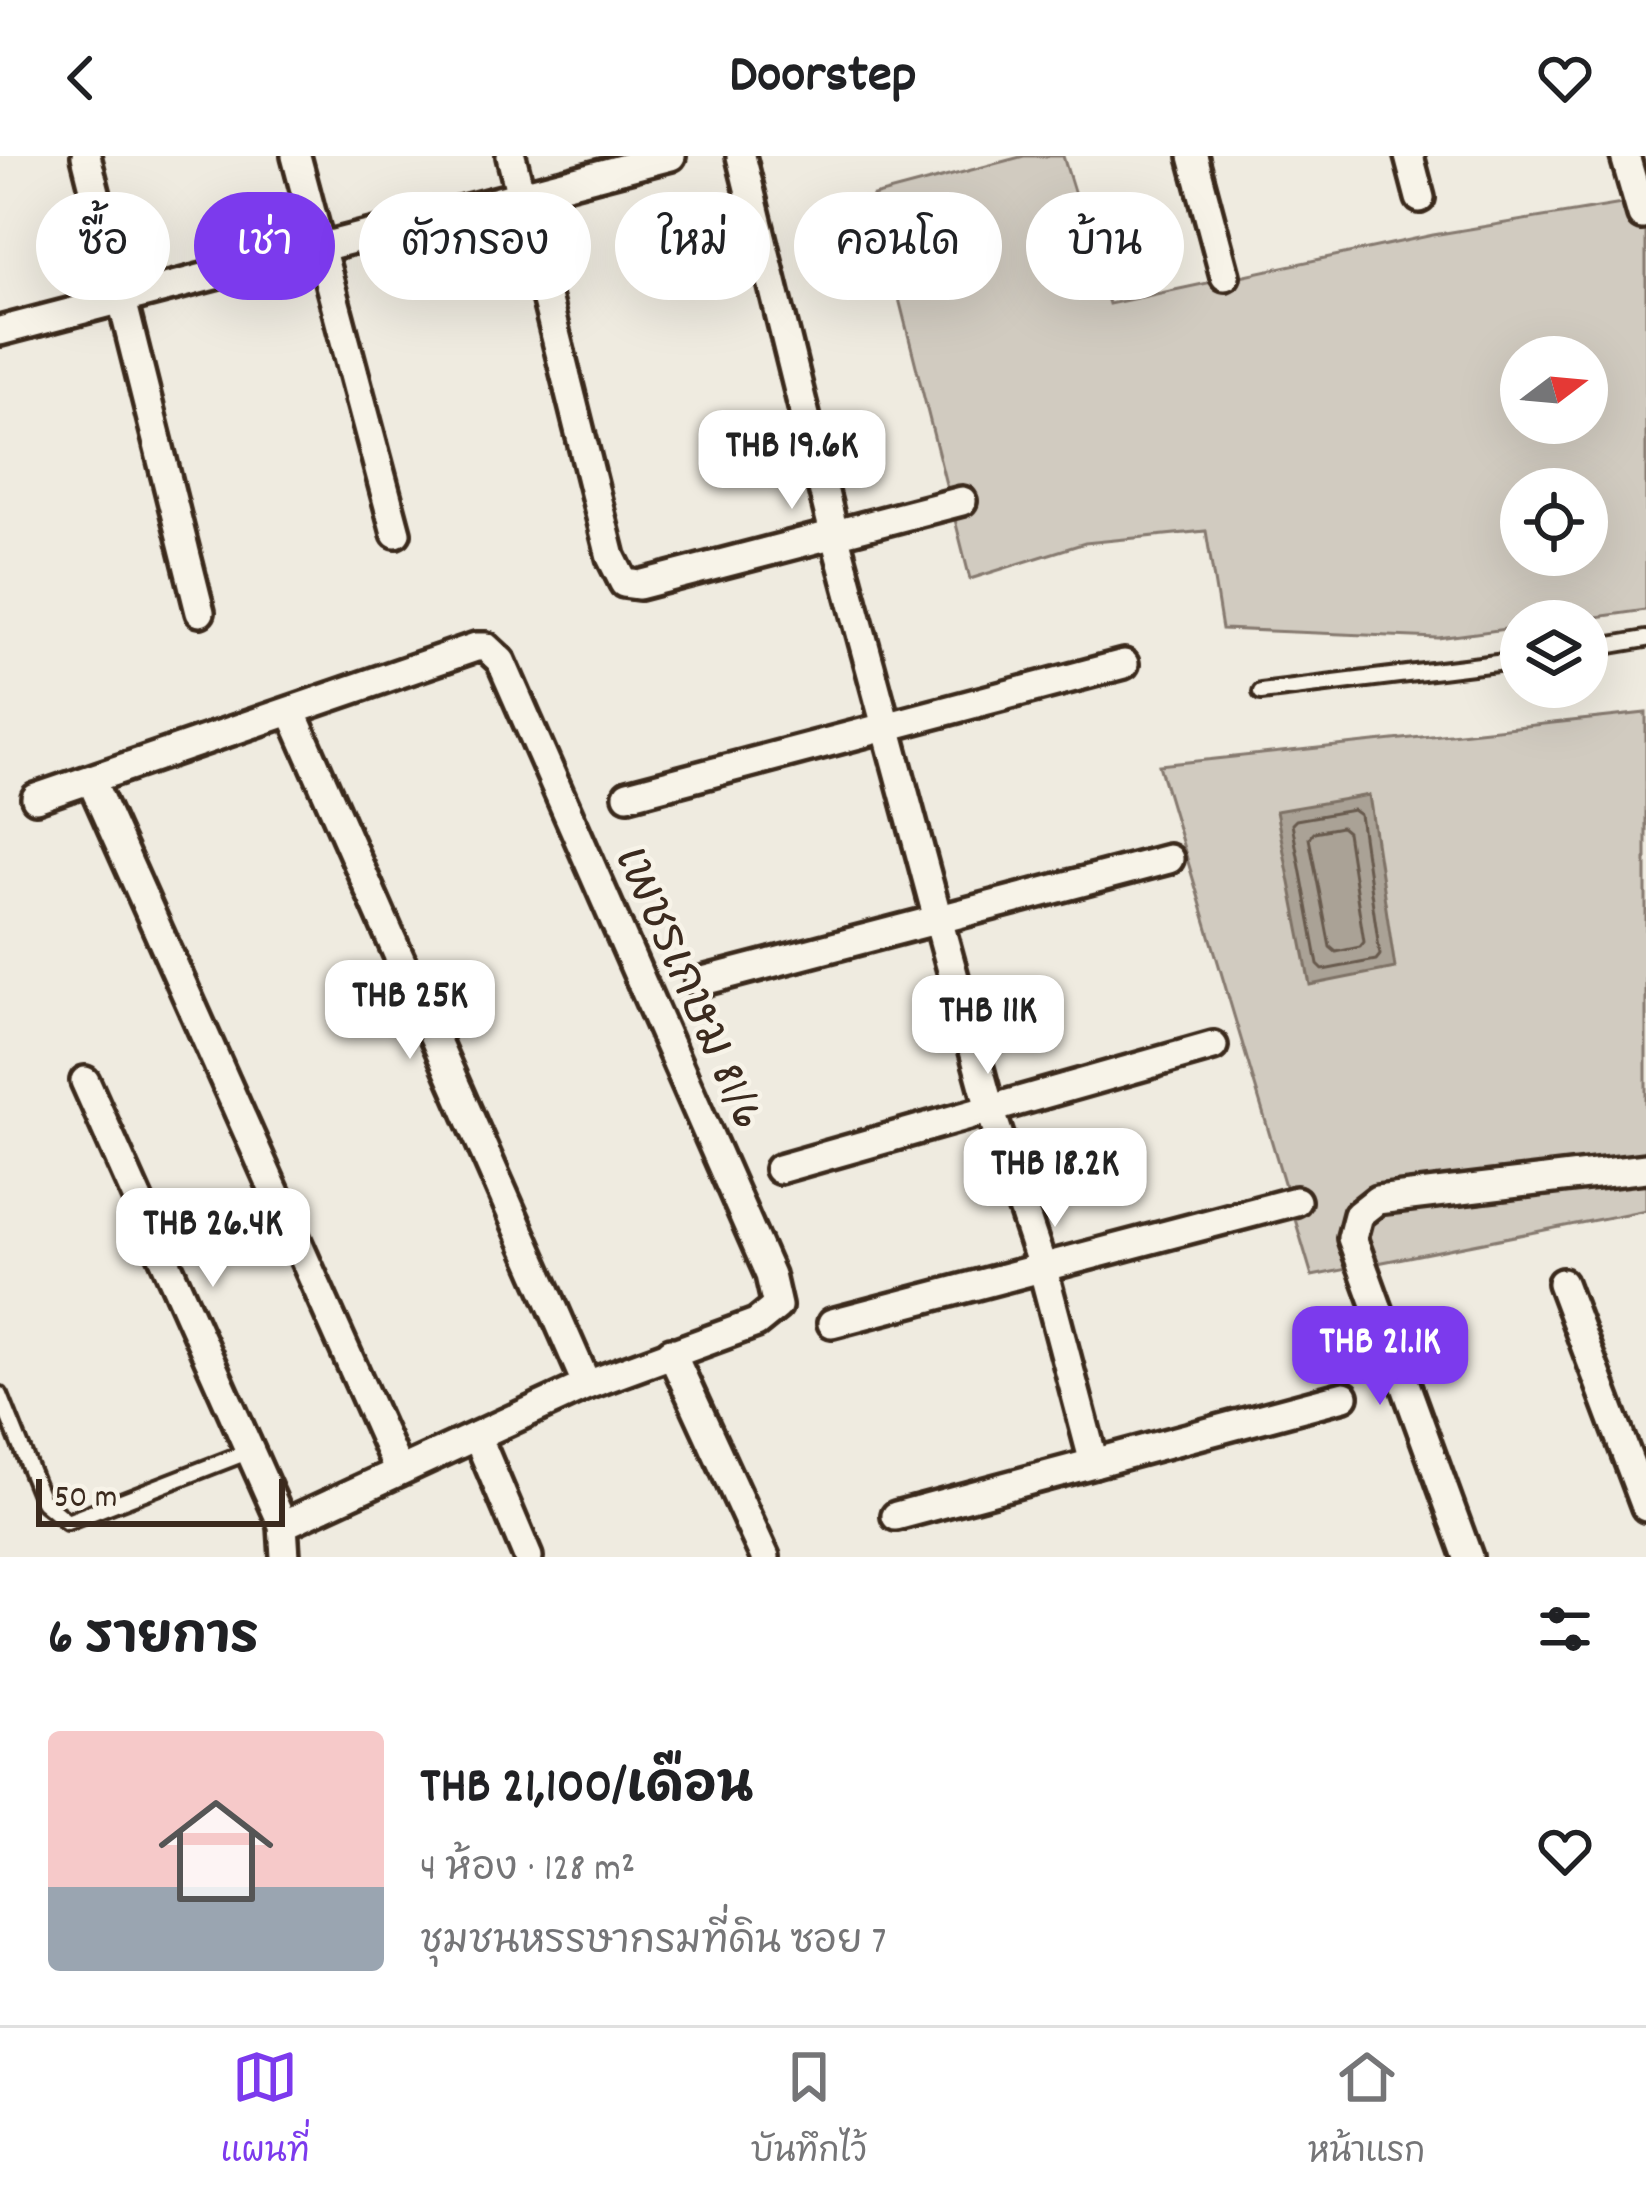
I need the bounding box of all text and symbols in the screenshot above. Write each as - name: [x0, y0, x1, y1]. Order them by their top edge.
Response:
- text: Doorstep: [729, 40, 917, 117]
- icon: back: [48, 45, 114, 111]
- icon: heart: [1532, 45, 1598, 111]
- chip: ซื้อ: [36, 192, 170, 300]
- chip: เช่า: [194, 192, 335, 300]
- chip: ตัวกรอง: [359, 192, 591, 300]
- chip: ใหม่: [615, 192, 770, 300]
- chip: คอนโด: [794, 192, 1002, 300]
- chip: บ้าน: [1026, 192, 1184, 300]
- north arrow: [1500, 336, 1608, 444]
- map controls: [1500, 336, 1608, 708]
- pin: THB 19.6K: [655, 410, 929, 512]
- text: THB 19.6K: [726, 421, 859, 476]
- button: locate: [1500, 468, 1608, 576]
- button: layers: [1500, 600, 1608, 708]
- street label: เพชรเกษม 81/6: [593, 836, 779, 1142]
- pin: THB 25K: [299, 960, 521, 1062]
- text: THB 25K: [352, 971, 468, 1026]
- pin: THB 11K: [877, 975, 1099, 1077]
- text: THB 11K: [939, 986, 1037, 1041]
- pin: THB 18.2K: [918, 1128, 1192, 1230]
- text: THB 18.2K: [991, 1139, 1119, 1194]
- pin: THB 26.4K: [76, 1188, 350, 1290]
- text: THB 26.4K: [143, 1199, 283, 1254]
- pin: THB 21.1K: [1243, 1306, 1517, 1408]
- text: THB 21.1K: [1319, 1317, 1441, 1372]
- scale bar: [36, 1473, 285, 1526]
- text: 50 m: [54, 1476, 118, 1523]
- icon: filters: [1532, 1596, 1598, 1662]
- text: 6 รายการ: [48, 1605, 259, 1677]
- text: THB 21,100/เดือน: [420, 1754, 753, 1826]
- icon: home: [144, 1779, 288, 1923]
- icon: heart: [1532, 1818, 1598, 1884]
- text: 4 ห้อง · 128 m²: [420, 1844, 635, 1899]
- text: ชุมชนหรรษากรมที่ดิน ซอย 7: [420, 1917, 887, 1972]
- tab: แผนที่: [221, 2044, 310, 2178]
- tab: บันทึกไว้: [751, 2044, 867, 2178]
- tab: หน้าแรก: [1308, 2044, 1425, 2178]

